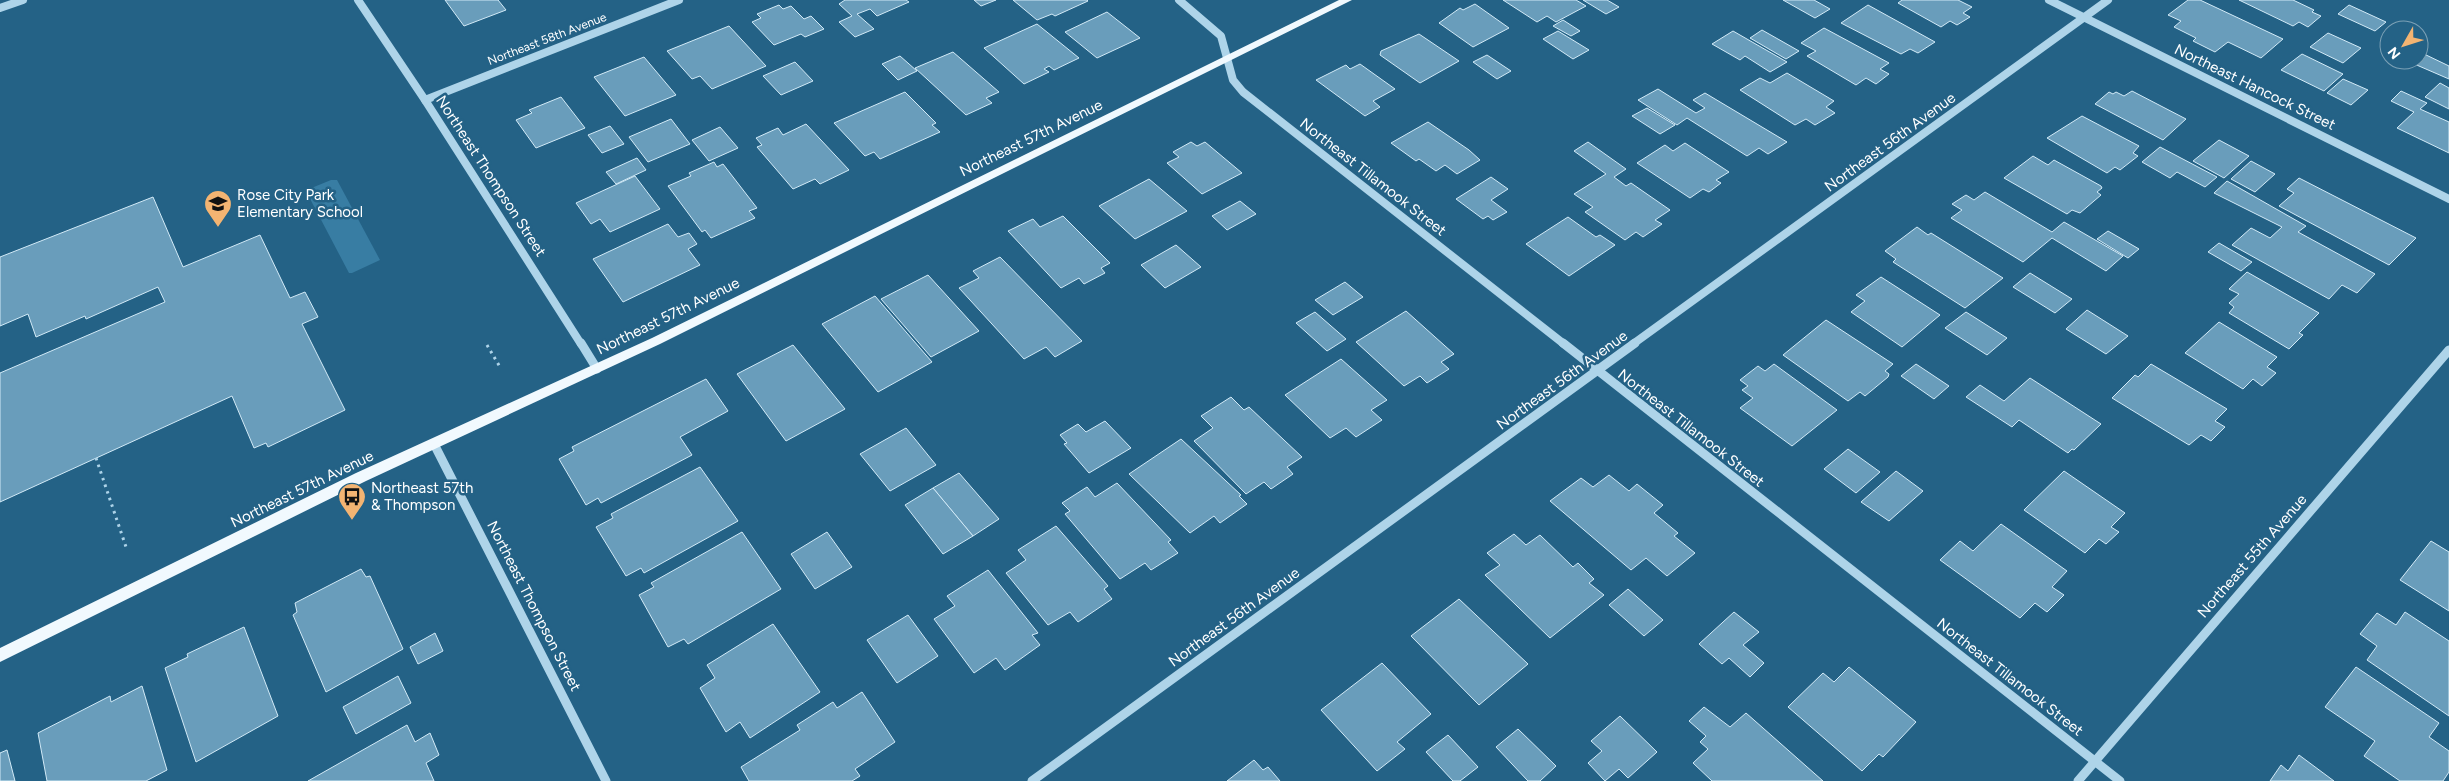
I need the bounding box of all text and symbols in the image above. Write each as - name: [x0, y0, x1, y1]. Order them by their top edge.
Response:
- street label: Northeast 58th Avenue: [486, 10, 609, 68]
- north arrow: [2379, 20, 2429, 70]
- street label: Northeast Hancock Street: [2172, 40, 2339, 134]
- text: N: [2384, 43, 2404, 62]
- street label: Northeast 56th Avenue: [1821, 89, 1959, 195]
- street label: Northeast Thompson Street: [432, 92, 550, 260]
- street label: Northeast 57th Avenue: [957, 96, 1105, 180]
- street label: Northeast Tillamook Street: [1296, 114, 1450, 240]
- place label: Rose City Park Elementary School: [237, 186, 363, 221]
- school or university icon: Rose City Park Elementary School: [203, 189, 233, 228]
- street label: Northeast 57th Avenue: [594, 274, 742, 358]
- street label: Northeast 56th Avenue: [1493, 327, 1631, 433]
- street label: Northeast Tillamook Street: [1614, 365, 1768, 491]
- street label: Northeast 57th Avenue: [228, 447, 376, 531]
- place label: Northeast 57th & Thompson: [371, 479, 473, 514]
- bus stop icon: Northeast 57th & Thompson: [337, 482, 367, 521]
- street label: Northeast 55th Avenue: [2194, 491, 2310, 621]
- street label: Northeast Thompson Street: [483, 518, 585, 694]
- street label: Northeast 56th Avenue: [1165, 564, 1303, 670]
- street label: Northeast Tillamook Street: [1933, 614, 2087, 740]

